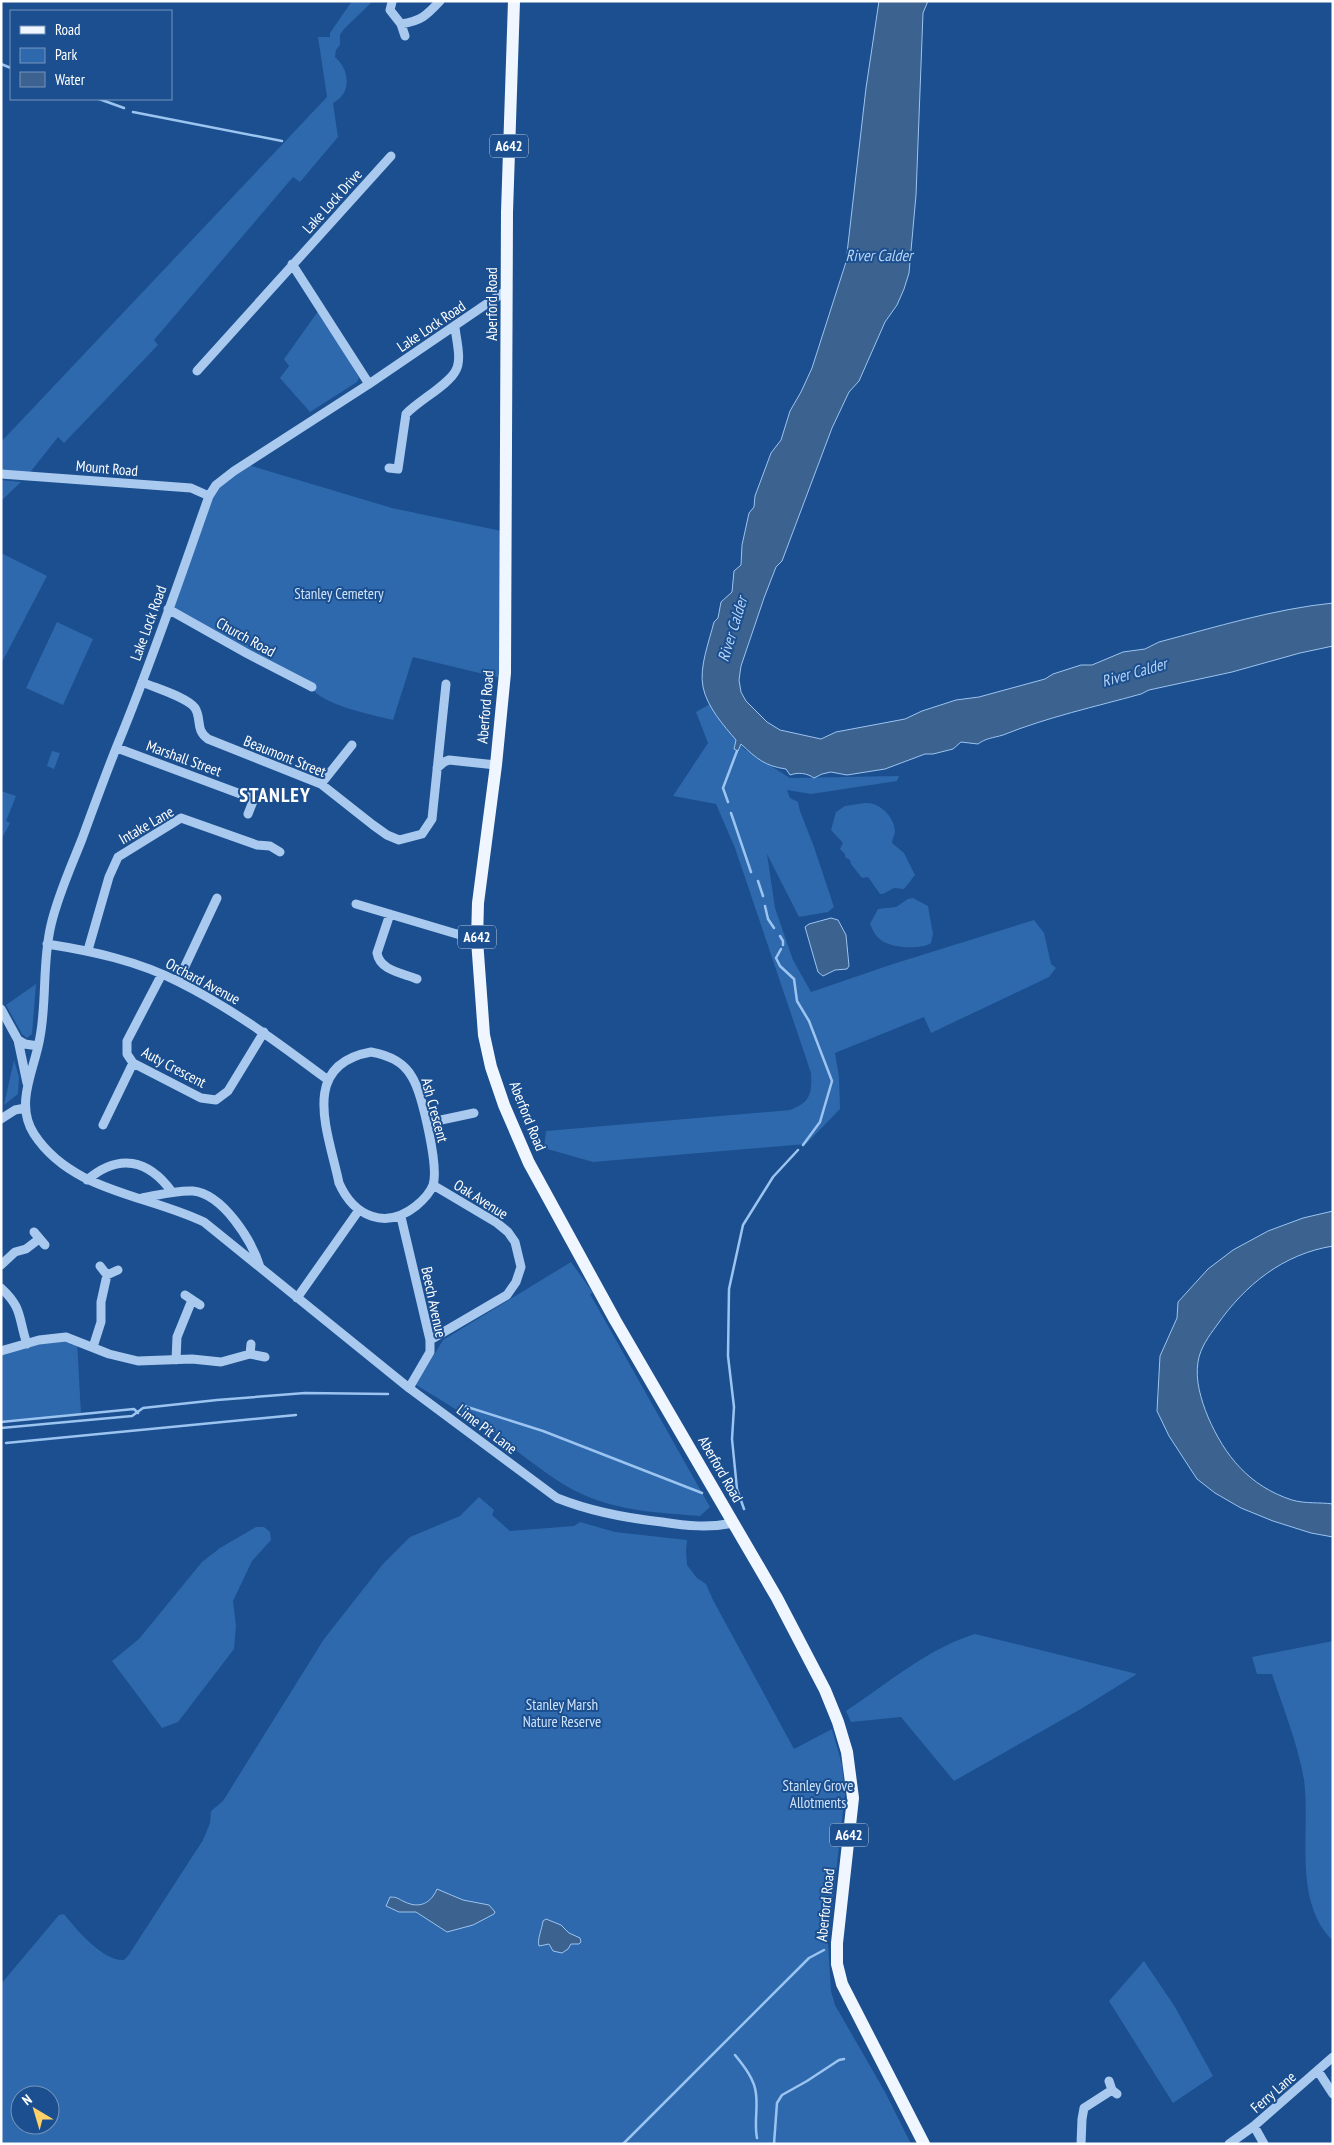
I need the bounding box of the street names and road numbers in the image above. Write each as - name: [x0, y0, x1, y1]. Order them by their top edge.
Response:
- road number: A642: [490, 134, 528, 158]
- street label: Lake Lock Drive: [298, 165, 366, 237]
- street label: Aberford Road: [482, 267, 501, 341]
- street label: Lake Lock Road: [393, 296, 469, 356]
- street label: Mount Road: [75, 456, 139, 480]
- street label: Lake Lock Road: [126, 583, 170, 663]
- street label: Church Road: [213, 613, 279, 661]
- street label: Aberford Road: [472, 670, 498, 744]
- street label: Beaumont Street: [241, 731, 329, 781]
- street label: Marshall Street: [144, 736, 224, 780]
- street label: Intake Lane: [115, 802, 177, 848]
- road number: A642: [458, 926, 496, 949]
- street label: Orchard Avenue: [163, 953, 243, 1009]
- street label: Auty Crescent: [139, 1042, 209, 1092]
- street label: Ash Crescent: [417, 1076, 453, 1144]
- street label: Aberford Road: [505, 1078, 551, 1154]
- street label: Oak Avenue: [450, 1175, 512, 1223]
- street label: Beech Avenue: [417, 1265, 451, 1339]
- street label: Lime Pit Lane: [453, 1400, 521, 1458]
- street label: Aberford Road: [694, 1432, 748, 1506]
- road number: A642: [830, 1824, 868, 1846]
- street label: Aberford Road: [812, 1867, 838, 1943]
- street label: Ferry Lane: [1246, 2067, 1300, 2117]

